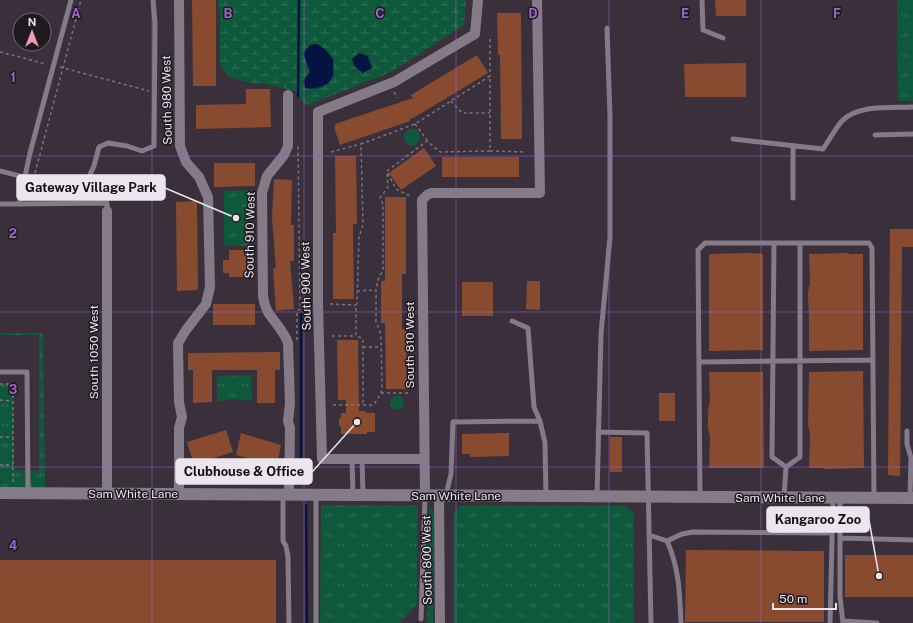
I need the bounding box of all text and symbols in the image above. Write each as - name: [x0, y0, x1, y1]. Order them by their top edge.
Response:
- text: A: [71, 6, 81, 21]
- text: B: [224, 6, 233, 21]
- text: C: [375, 6, 385, 21]
- text: D: [528, 6, 538, 21]
- text: E: [681, 6, 689, 21]
- text: F: [833, 6, 841, 21]
- north arrow: [12, 12, 52, 52]
- text: N: [28, 16, 36, 28]
- street label: South 980 West: [159, 55, 175, 145]
- text: 1: [10, 70, 16, 85]
- callout: Gateway Village Park: [17, 175, 165, 200]
- text: Gateway Village Park: [25, 180, 157, 195]
- street label: South 910 West: [242, 191, 258, 279]
- text: 2: [9, 226, 17, 241]
- street label: South 900 West: [298, 241, 314, 331]
- street label: South 810 West: [403, 301, 417, 389]
- street label: South 1050 West: [87, 304, 101, 399]
- text: 3: [9, 382, 18, 397]
- callout: Clubhouse & Office: [176, 459, 312, 484]
- text: Clubhouse & Office: [184, 464, 304, 479]
- street label: Sam White Lane: [88, 487, 178, 501]
- street label: Sam White Lane: [411, 489, 501, 503]
- street label: Sam White Lane: [735, 491, 825, 505]
- callout: Kangaroo Zoo: [767, 507, 869, 532]
- text: Kangaroo Zoo: [775, 512, 861, 527]
- street label: South 800 West: [419, 515, 435, 605]
- text: 4: [9, 538, 18, 553]
- scale bar: [773, 585, 836, 611]
- text: 50 m: [779, 592, 807, 606]

